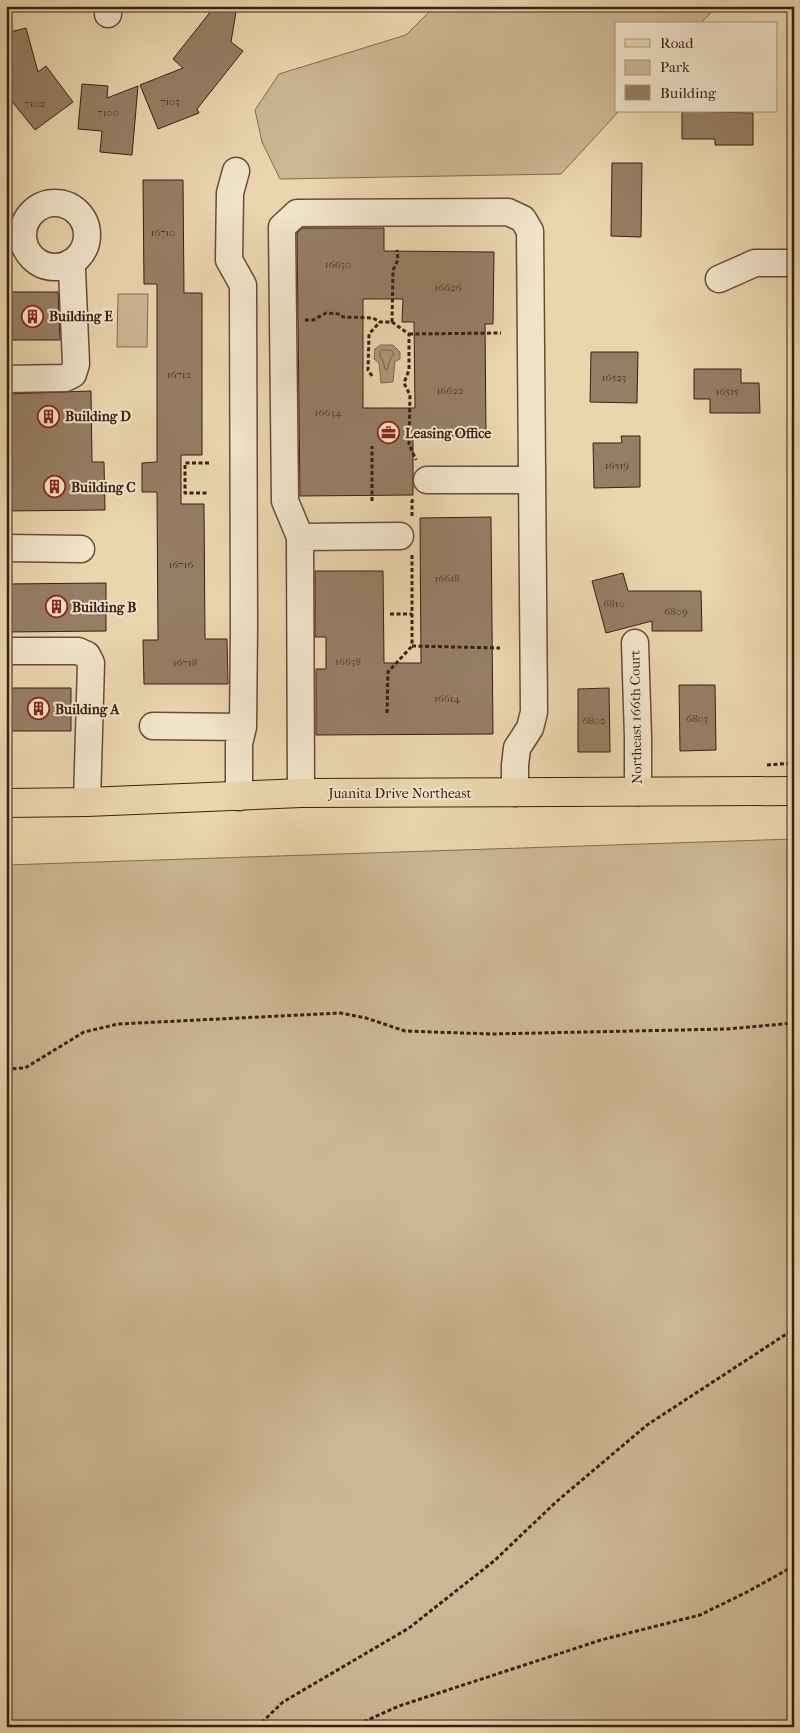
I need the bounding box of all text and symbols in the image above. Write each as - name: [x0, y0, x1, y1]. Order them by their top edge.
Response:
- legend: [615, 22, 778, 112]
- text: Road: [660, 34, 694, 52]
- text: Park: [660, 58, 690, 76]
- text: Building: [660, 84, 717, 102]
- house number: 7103: [160, 95, 180, 108]
- house number: 7102: [25, 97, 46, 110]
- house number: 7100: [97, 106, 119, 119]
- house number: 16710: [151, 226, 176, 239]
- house number: 16630: [325, 258, 351, 271]
- house number: 16626: [434, 281, 462, 294]
- building icon: Building E: [21, 304, 45, 328]
- place label: Building E: [49, 308, 113, 325]
- house number: 16712: [167, 368, 192, 381]
- house number: 16523: [602, 371, 626, 384]
- house number: 16622: [436, 384, 464, 397]
- house number: 16515: [715, 385, 739, 398]
- building icon: Building D: [37, 404, 61, 428]
- house number: 16634: [315, 406, 342, 419]
- place label: Building D: [65, 408, 131, 425]
- office icon: Leasing Office: [377, 421, 401, 445]
- place label: Leasing Office: [405, 425, 491, 442]
- house number: 16519: [605, 459, 629, 472]
- building icon: Building C: [43, 475, 67, 499]
- place label: Building C: [71, 479, 136, 496]
- house number: 16716: [169, 558, 193, 571]
- house number: 16618: [434, 572, 460, 585]
- building icon: Building B: [44, 595, 68, 619]
- house number: 6810: [603, 597, 625, 610]
- place label: Building B: [72, 599, 136, 616]
- house number: 6809: [664, 605, 688, 618]
- street label: Northeast 166th Court: [626, 650, 646, 784]
- house number: 16638: [335, 655, 361, 668]
- house number: 16718: [173, 656, 197, 669]
- house number: 16614: [434, 692, 461, 705]
- building icon: Building A: [27, 697, 51, 721]
- place label: Building A: [55, 701, 120, 718]
- house number: 6803: [686, 712, 708, 725]
- house number: 6802: [582, 714, 606, 727]
- street label: Juanita Drive Northeast: [327, 785, 472, 802]

